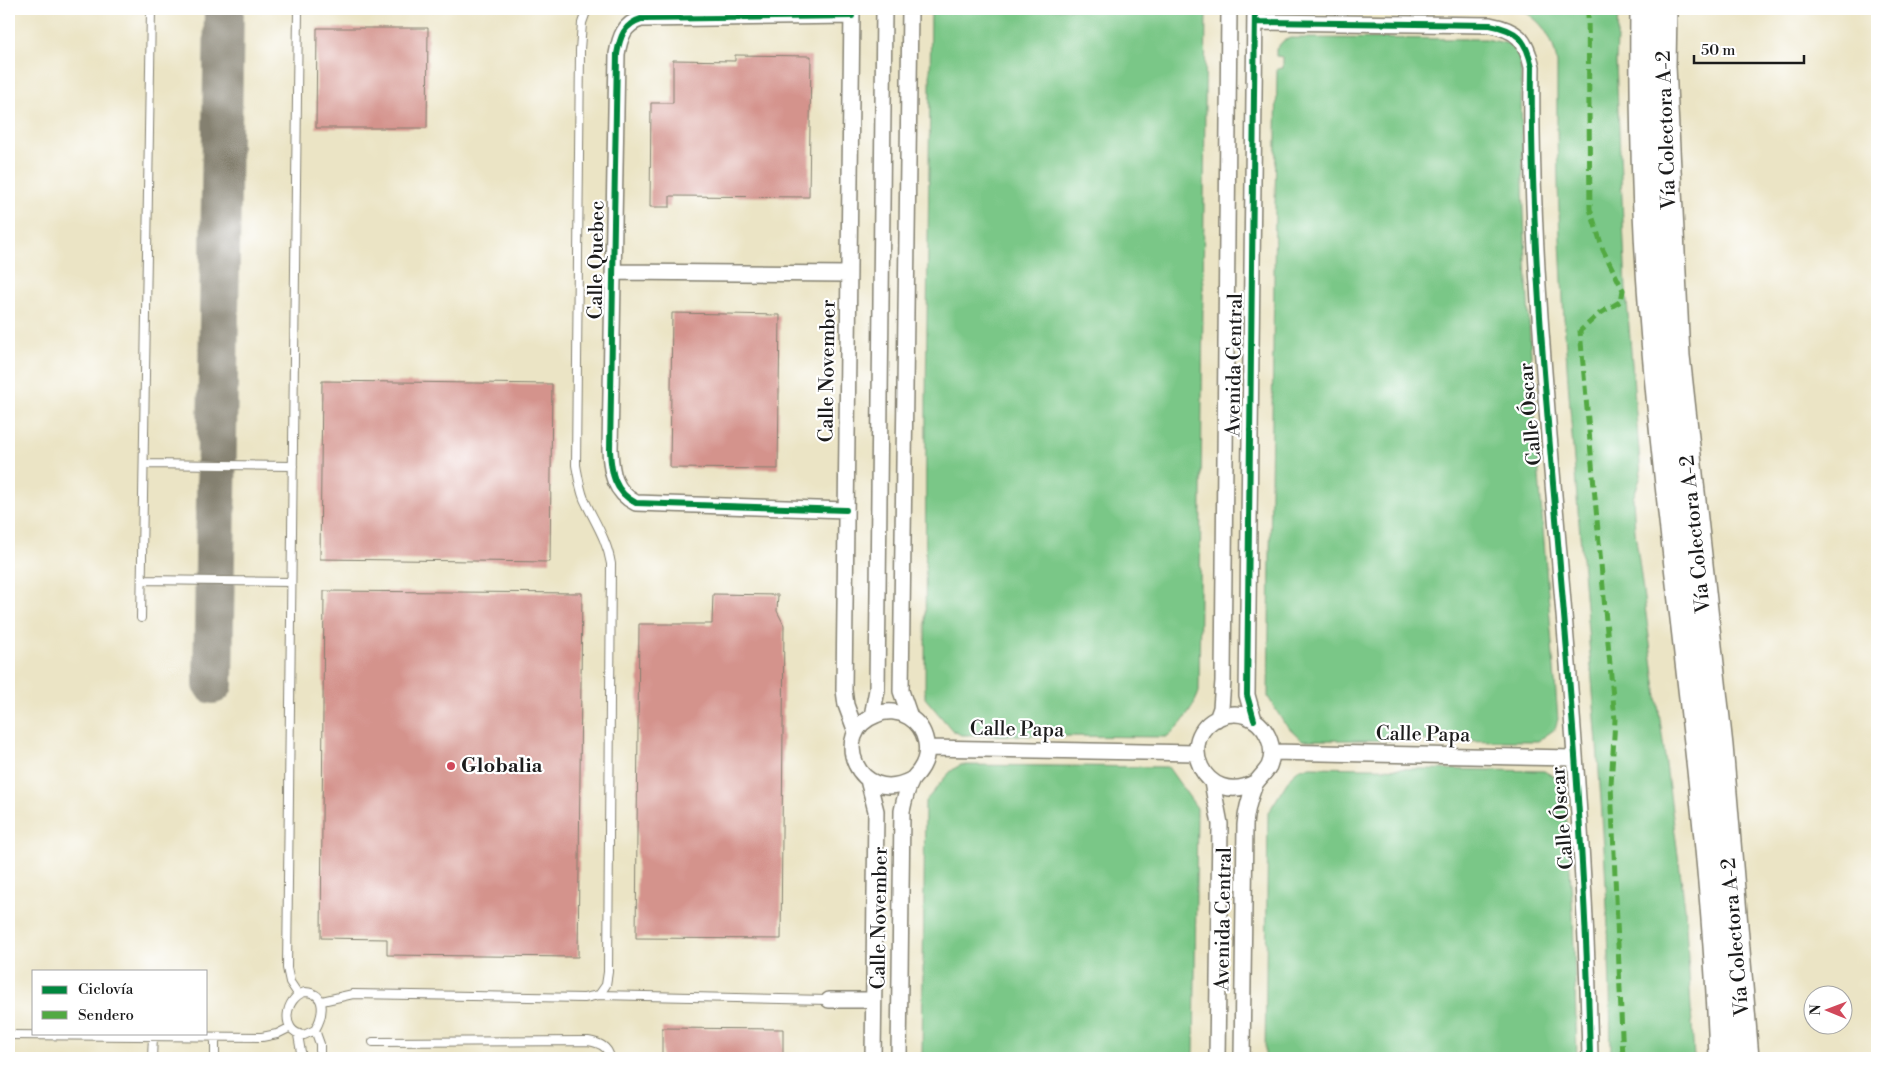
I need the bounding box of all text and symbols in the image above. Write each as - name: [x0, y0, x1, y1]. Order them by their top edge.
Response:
- scale bar: [1694, 32, 1804, 64]
- text: 50 m: [1701, 41, 1735, 60]
- street label: Vía Colectora A-2: [1652, 50, 1682, 211]
- street label: Calle Quebec: [583, 200, 611, 320]
- street label: Avenida Central: [1221, 293, 1249, 438]
- street label: Calle November: [814, 299, 842, 443]
- street label: Calle Óscar: [1513, 361, 1548, 467]
- street label: Vía Colectora A-2: [1675, 454, 1717, 615]
- street label: Calle Papa: [970, 717, 1065, 743]
- street label: Calle Papa: [1376, 722, 1471, 748]
- place label: Globalia: [461, 754, 543, 779]
- marker: Globalia: [445, 760, 457, 772]
- street label: Calle Óscar: [1545, 765, 1580, 871]
- street label: Calle November: [866, 846, 894, 990]
- street label: Avenida Central: [1210, 847, 1238, 992]
- street label: Vía Colectora A-2: [1717, 857, 1755, 1018]
- legend: [32, 970, 208, 1034]
- text: Ciclovía: [78, 980, 134, 999]
- north arrow: [1804, 984, 1854, 1034]
- text: N: [1807, 1004, 1825, 1015]
- text: Sendero: [78, 1006, 134, 1025]

